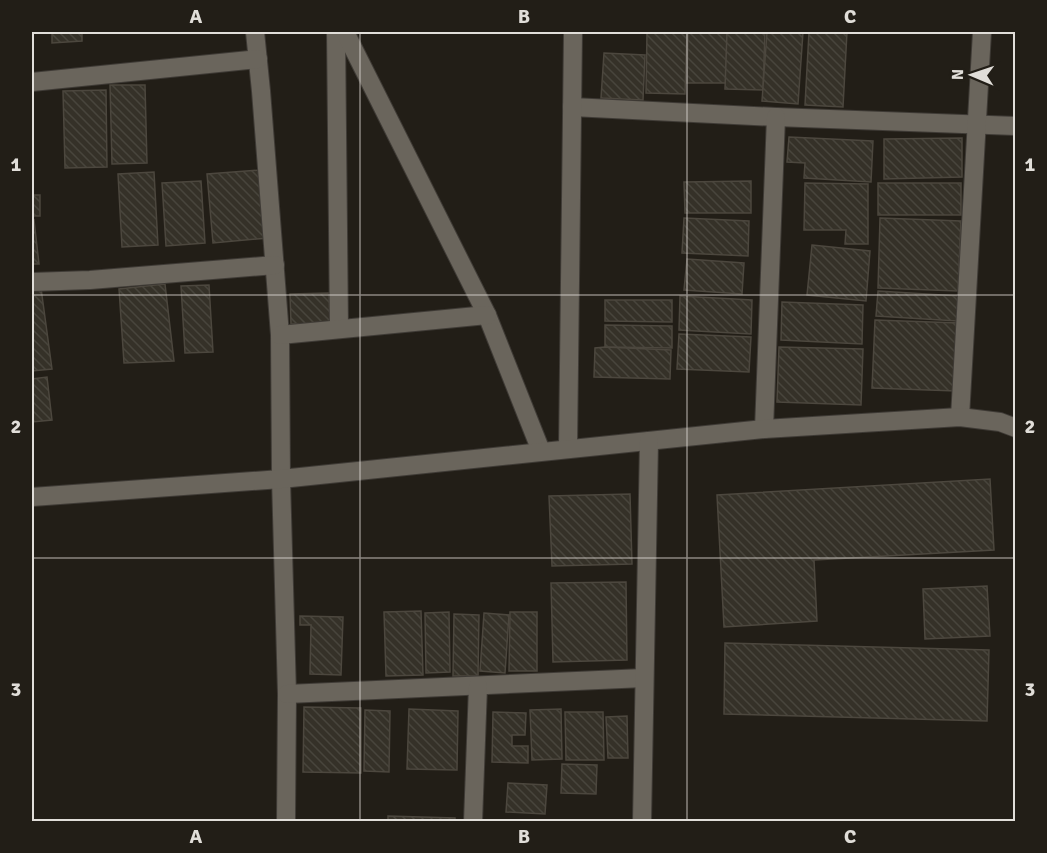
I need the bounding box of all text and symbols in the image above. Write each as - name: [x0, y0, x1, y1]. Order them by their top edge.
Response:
- text: A: [190, 4, 203, 29]
- text: B: [518, 4, 530, 29]
- text: C: [844, 4, 856, 29]
- north arrow: [942, 45, 1002, 105]
- text: N: [948, 69, 968, 80]
- text: 1: [11, 152, 22, 177]
- text: 1: [1025, 152, 1036, 177]
- text: 2: [11, 414, 21, 439]
- text: 2: [1025, 414, 1035, 439]
- text: 3: [11, 677, 21, 702]
- text: 3: [1025, 677, 1035, 702]
- text: A: [190, 824, 203, 849]
- text: B: [518, 824, 530, 849]
- text: C: [844, 824, 856, 849]

